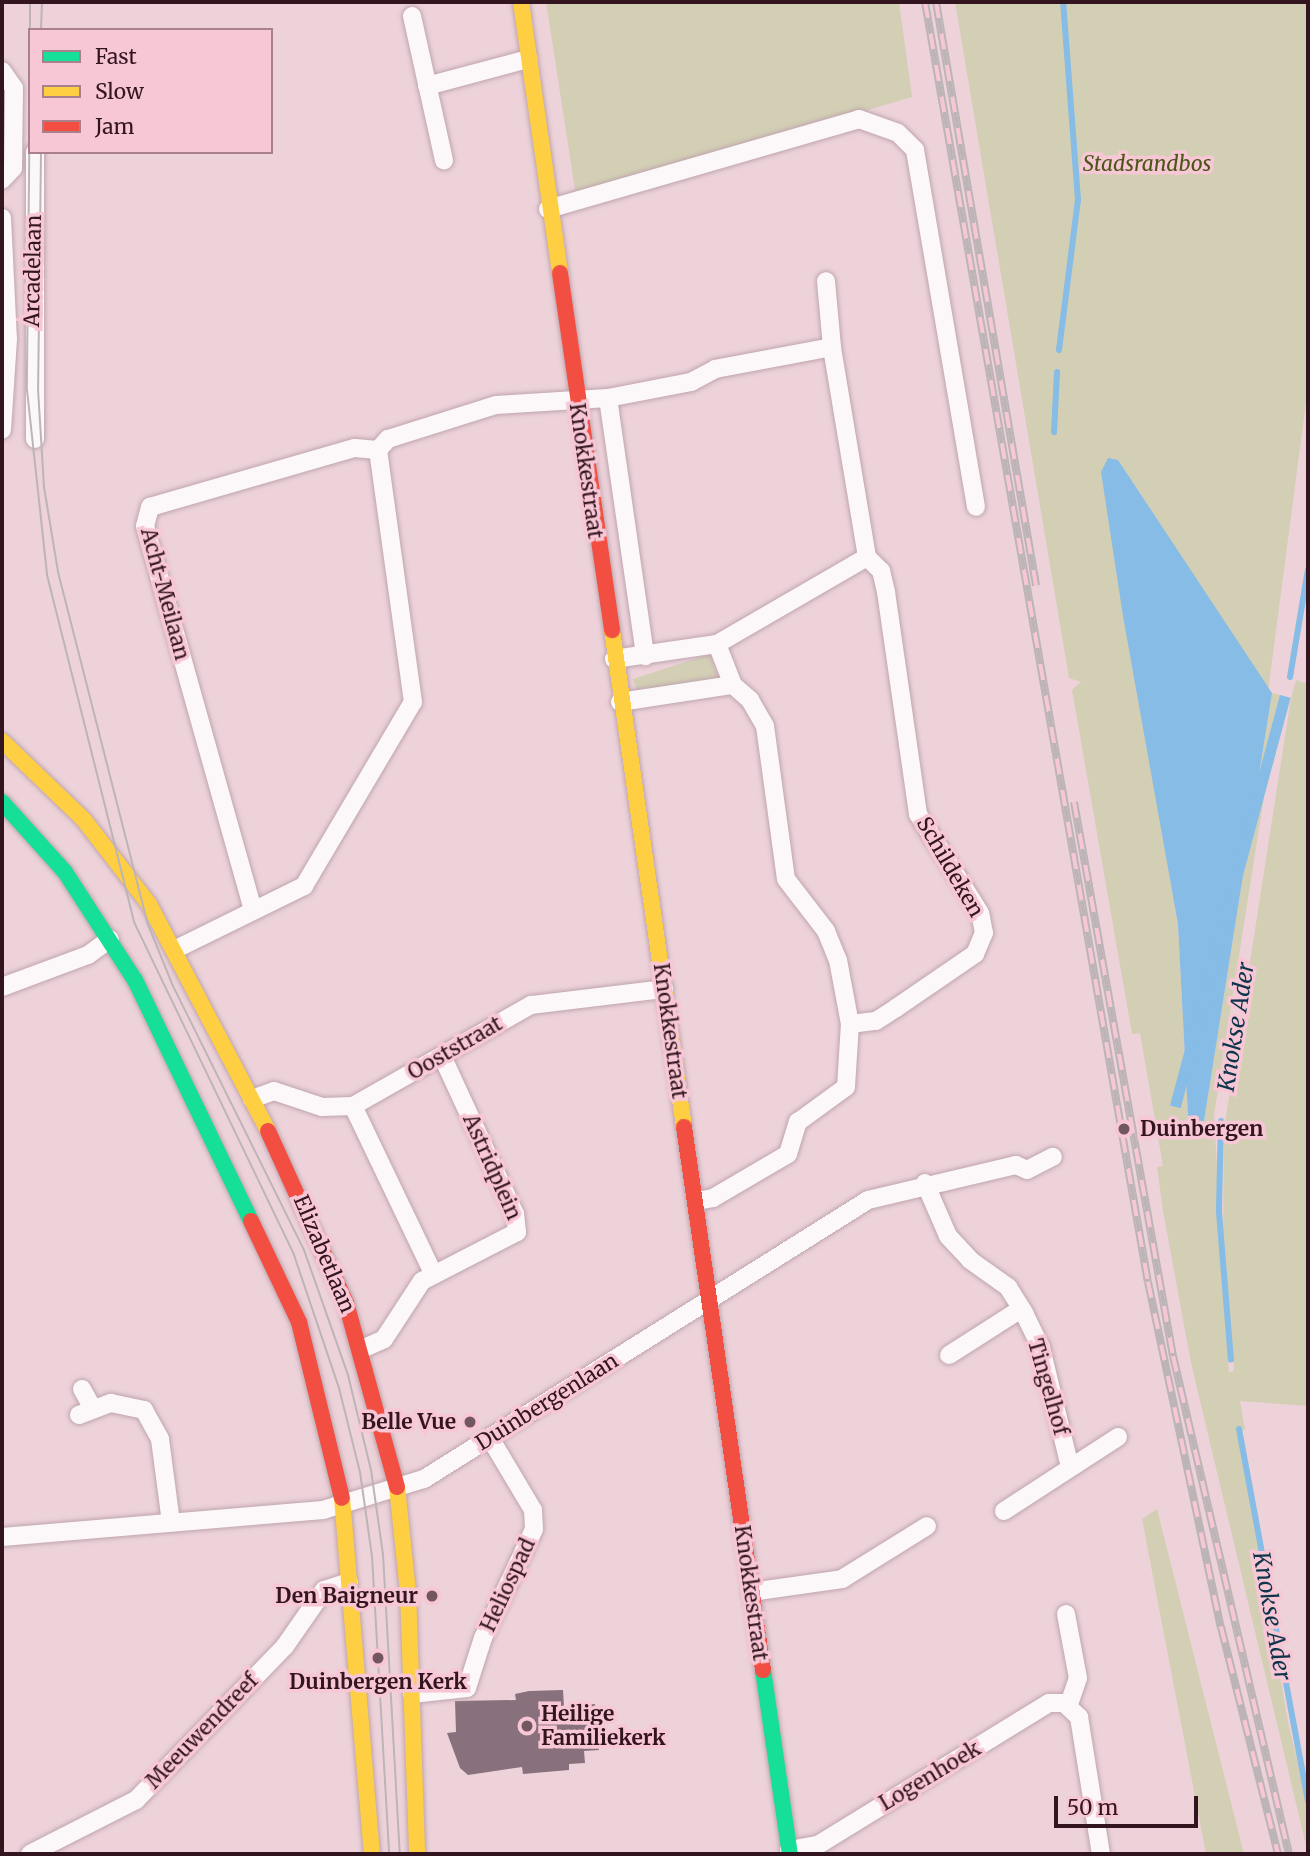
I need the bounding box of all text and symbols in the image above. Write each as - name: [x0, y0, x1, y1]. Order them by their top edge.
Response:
- legend: [28, 28, 273, 154]
- text: Fast: [95, 43, 137, 70]
- text: Slow: [95, 78, 144, 105]
- text: Jam: [95, 113, 134, 140]
- park label: Stadsrandbos: [1083, 151, 1211, 177]
- street label: Arcadelaan: [19, 215, 47, 327]
- street label: Knokkestraat: [564, 402, 608, 540]
- street label: Acht-Meilaan: [135, 525, 195, 663]
- street label: Schildeken: [911, 812, 989, 922]
- water label: Knokse Ader: [1212, 961, 1260, 1093]
- street label: Knokkestraat: [648, 962, 692, 1100]
- street label: Ooststraat: [403, 1011, 507, 1085]
- street label: Astridplein: [457, 1110, 527, 1224]
- place label: Duinbergen: [1140, 1116, 1263, 1142]
- marker: Duinbergen: [1114, 1119, 1134, 1139]
- street label: Elizabetlaan: [288, 1191, 360, 1317]
- street label: Tingelhof: [1022, 1336, 1074, 1438]
- street label: Duinbergenlaan: [471, 1348, 623, 1456]
- place label: Belle Vue: [361, 1409, 456, 1435]
- marker: Belle Vue: [462, 1414, 478, 1430]
- street label: Knokkestraat: [729, 1524, 773, 1662]
- street label: Heliospad: [475, 1534, 541, 1636]
- water label: Knokse Ader: [1247, 1549, 1297, 1683]
- place label: Den Baigneur: [275, 1583, 418, 1609]
- marker: Den Baigneur: [424, 1588, 440, 1604]
- marker: Duinbergen Kerk: [370, 1650, 386, 1666]
- street label: Meeuwendreef: [141, 1668, 263, 1794]
- place label: Duinbergen Kerk: [289, 1669, 467, 1695]
- place label: Heilige Familiekerk: [541, 1701, 666, 1751]
- marker: Heilige Familiekerk: [519, 1718, 535, 1734]
- street label: Logenhoek: [875, 1736, 985, 1816]
- scale bar: [1058, 1783, 1202, 1827]
- text: 50 m: [1067, 1794, 1118, 1821]

